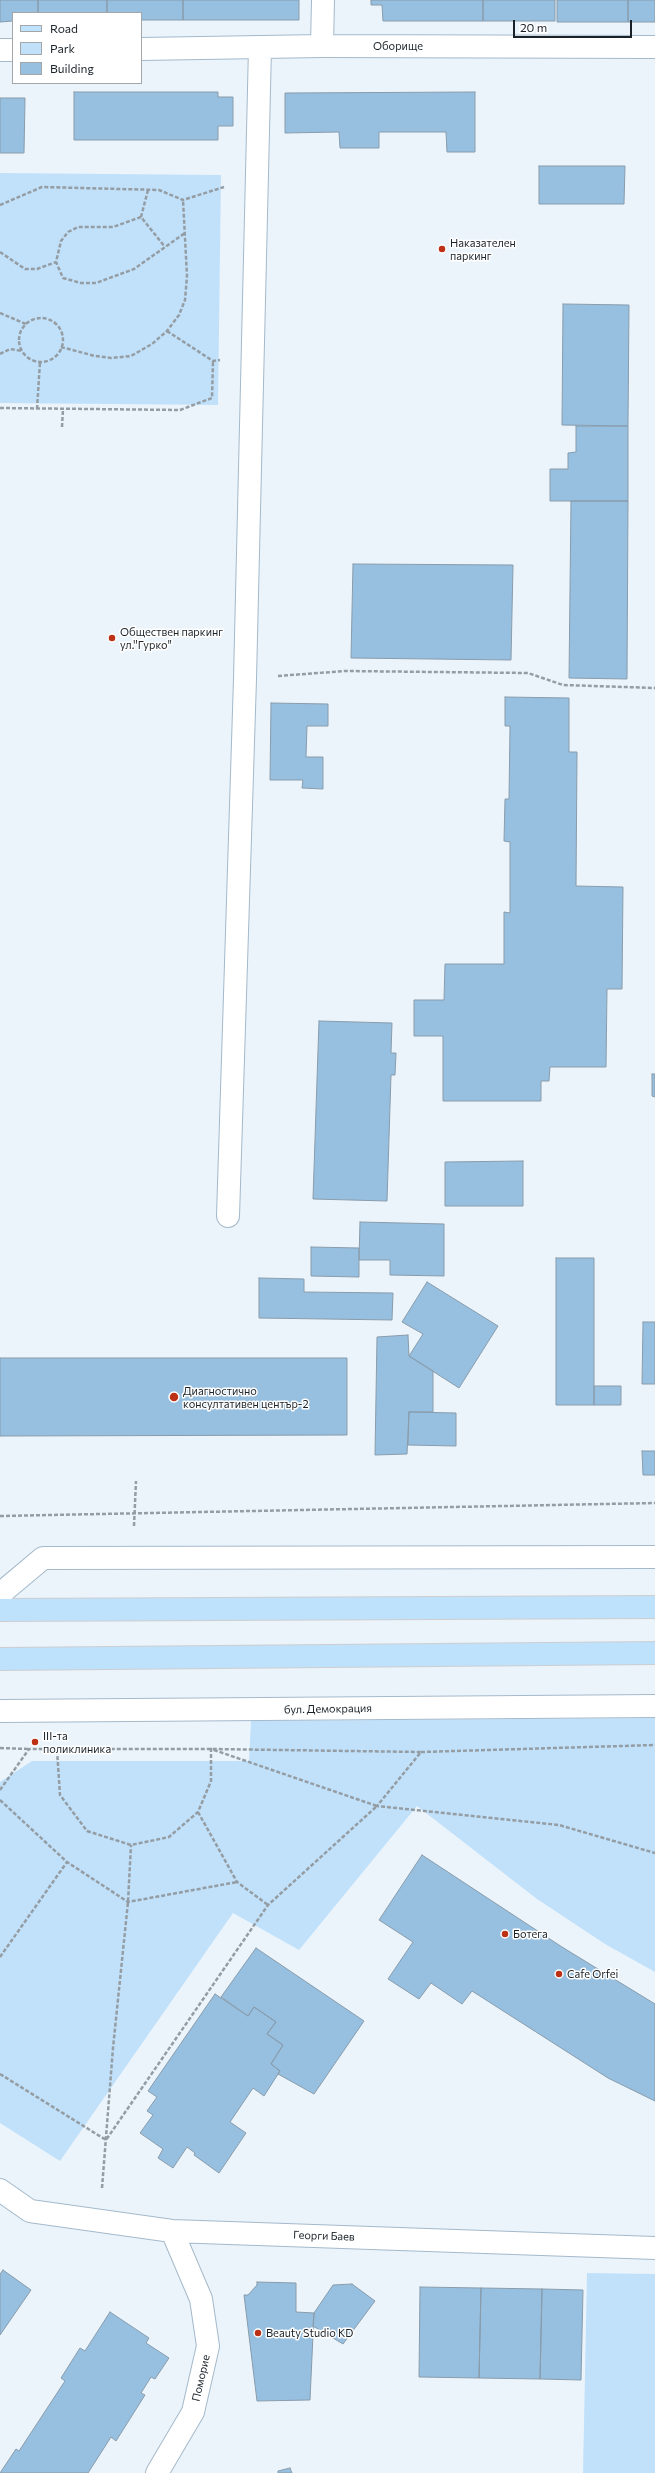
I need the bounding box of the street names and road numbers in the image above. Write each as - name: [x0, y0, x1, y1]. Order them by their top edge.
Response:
- street label: Оборище: [373, 39, 423, 53]
- street label: бул. Демокрация: [284, 1702, 372, 1716]
- street label: Георги Баев: [293, 2228, 355, 2244]
- street label: Поморие: [189, 2353, 213, 2403]

